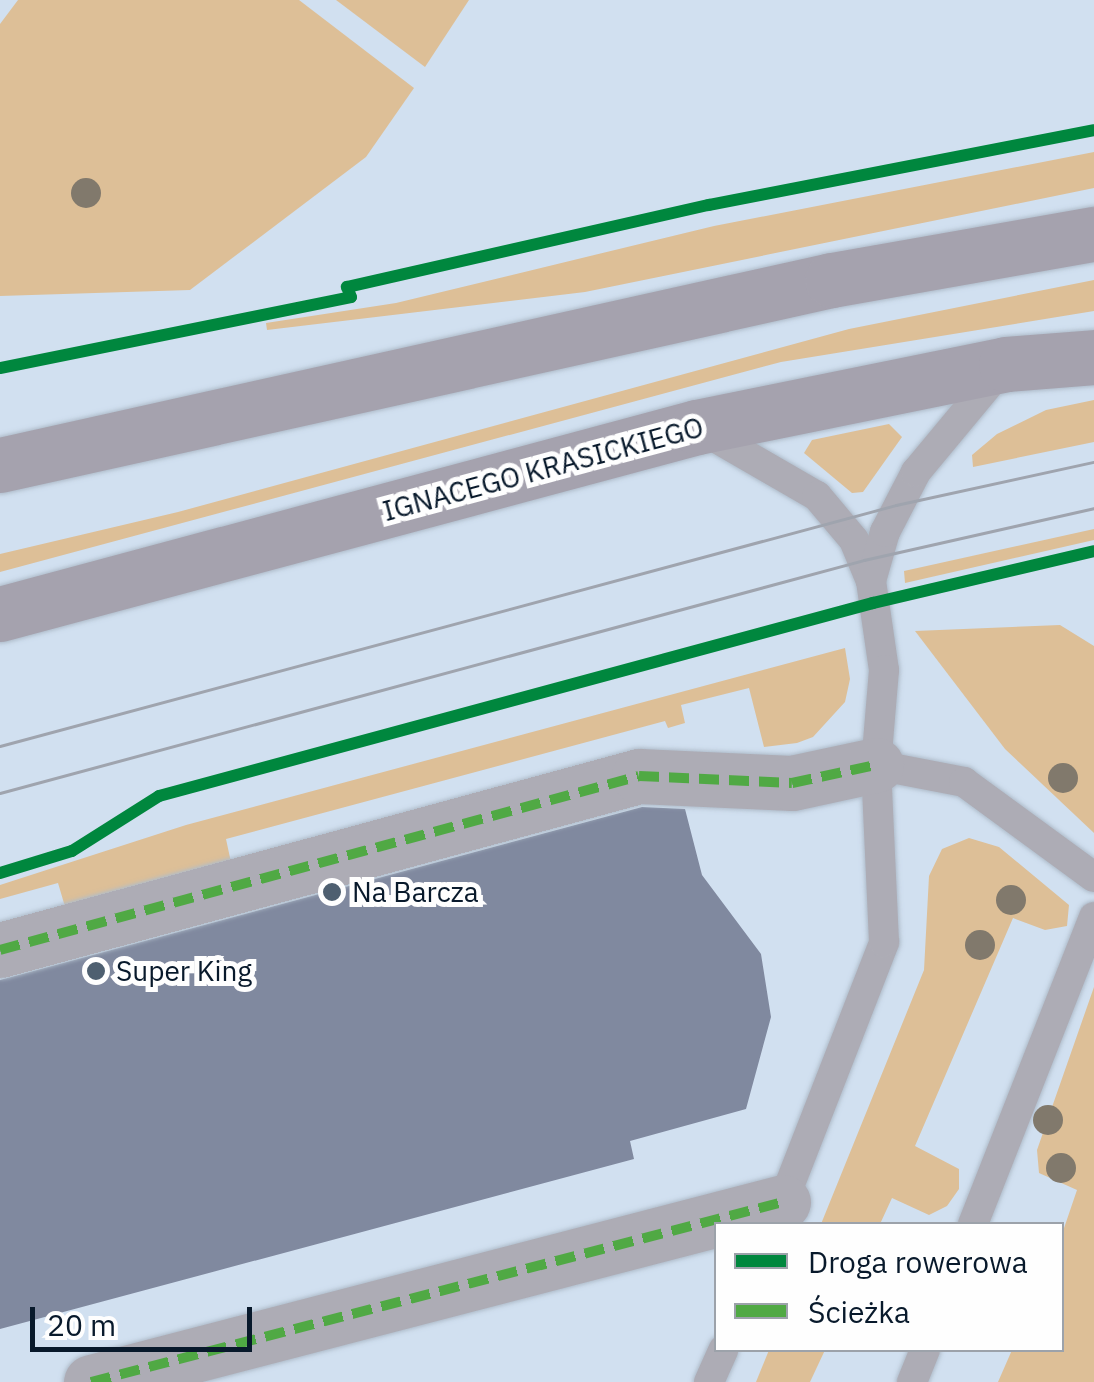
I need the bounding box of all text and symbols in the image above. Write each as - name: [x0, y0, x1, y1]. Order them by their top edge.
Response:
- street label: IGNACEGO KRASICKIEGO: [379, 410, 707, 528]
- place label: Na Barcza: [352, 875, 479, 909]
- marker: Na Barcza: [321, 881, 343, 903]
- place label: Super King: [116, 954, 252, 988]
- marker: Super King: [85, 960, 107, 982]
- legend: [714, 1222, 1064, 1352]
- text: Droga rowerowa: [808, 1242, 1028, 1281]
- scale bar: [35, 1287, 258, 1349]
- text: Ścieżka: [808, 1292, 910, 1331]
- text: 20 m: [47, 1305, 116, 1344]

